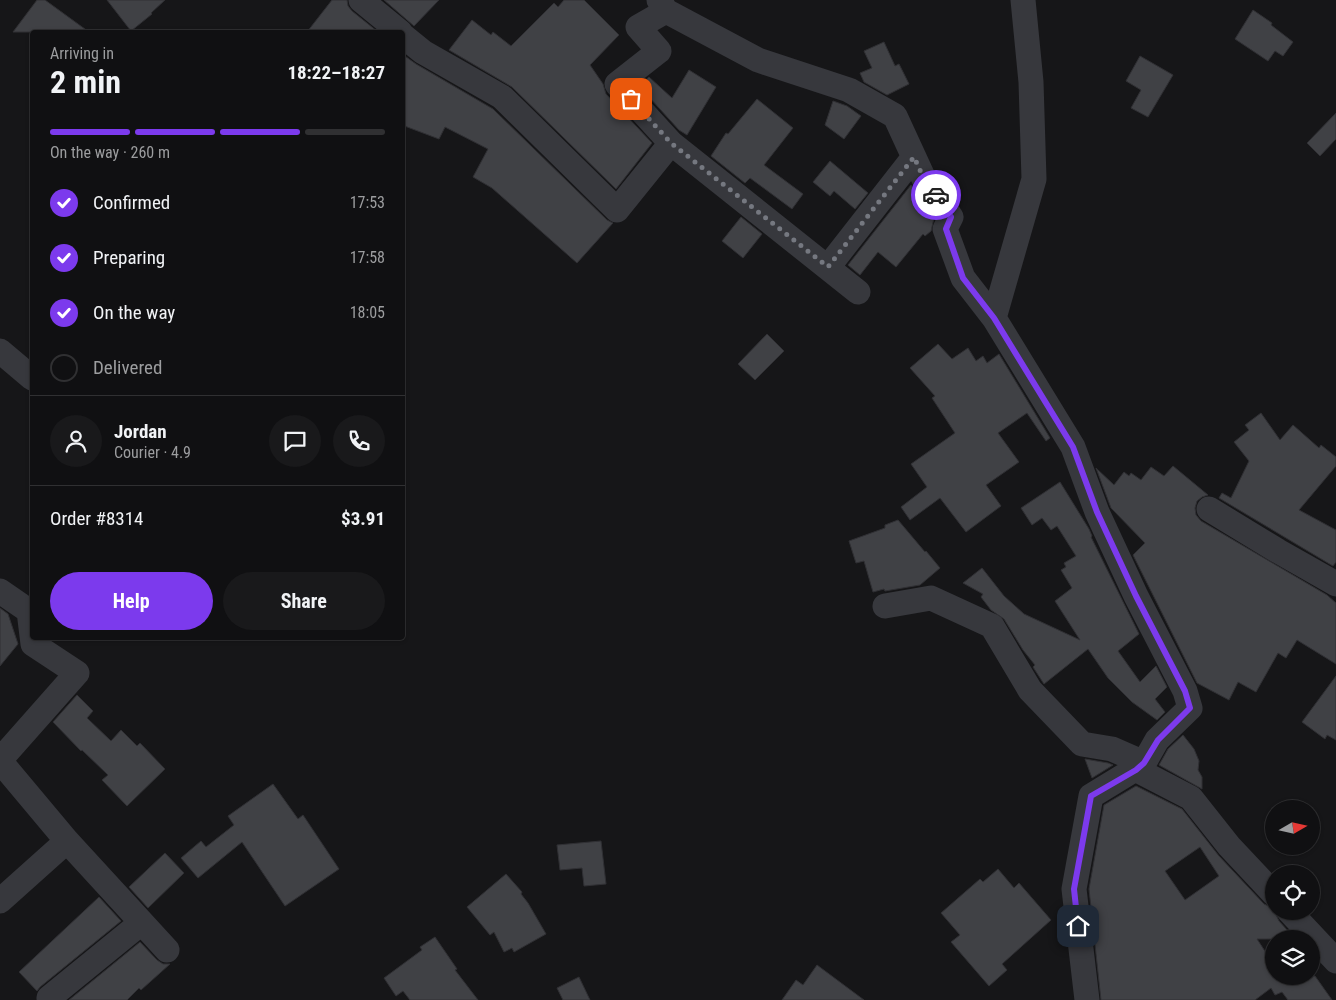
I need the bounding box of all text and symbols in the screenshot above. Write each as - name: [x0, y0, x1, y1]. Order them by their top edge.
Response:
- text: Arriving in: [50, 44, 114, 63]
- text: 18:22–18:27: [287, 61, 385, 84]
- text: 2 min: [50, 63, 121, 101]
- pin: [610, 78, 652, 120]
- icon: bag: [617, 85, 645, 113]
- text: On the way · 260 m: [50, 143, 170, 162]
- courier: [911, 170, 961, 220]
- icon: car: [922, 181, 950, 209]
- icon: check: [50, 189, 78, 217]
- text: Confirmed: [93, 191, 170, 214]
- text: 17:53: [350, 193, 385, 212]
- icon: check: [50, 244, 78, 272]
- text: Preparing: [93, 246, 165, 269]
- text: 17:58: [350, 248, 385, 267]
- icon: check: [50, 299, 78, 327]
- text: On the way: [93, 301, 175, 324]
- text: 18:05: [350, 303, 385, 322]
- text: Delivered: [93, 356, 162, 379]
- button: person: [50, 415, 102, 467]
- button: chat: [269, 415, 321, 467]
- button: phone: [333, 415, 385, 467]
- text: Jordan: [114, 420, 167, 443]
- text: Courier · 4.9: [114, 443, 191, 462]
- text: Order #8314: [50, 507, 143, 530]
- text: $3.91: [341, 507, 385, 530]
- button: Help: [50, 572, 213, 630]
- button: Share: [223, 572, 385, 630]
- north arrow: [1265, 800, 1320, 855]
- map controls: [1265, 800, 1320, 985]
- button: locate: [1265, 865, 1320, 920]
- pin: [1057, 905, 1099, 947]
- icon: home: [1064, 912, 1092, 940]
- button: layers: [1265, 930, 1320, 985]

